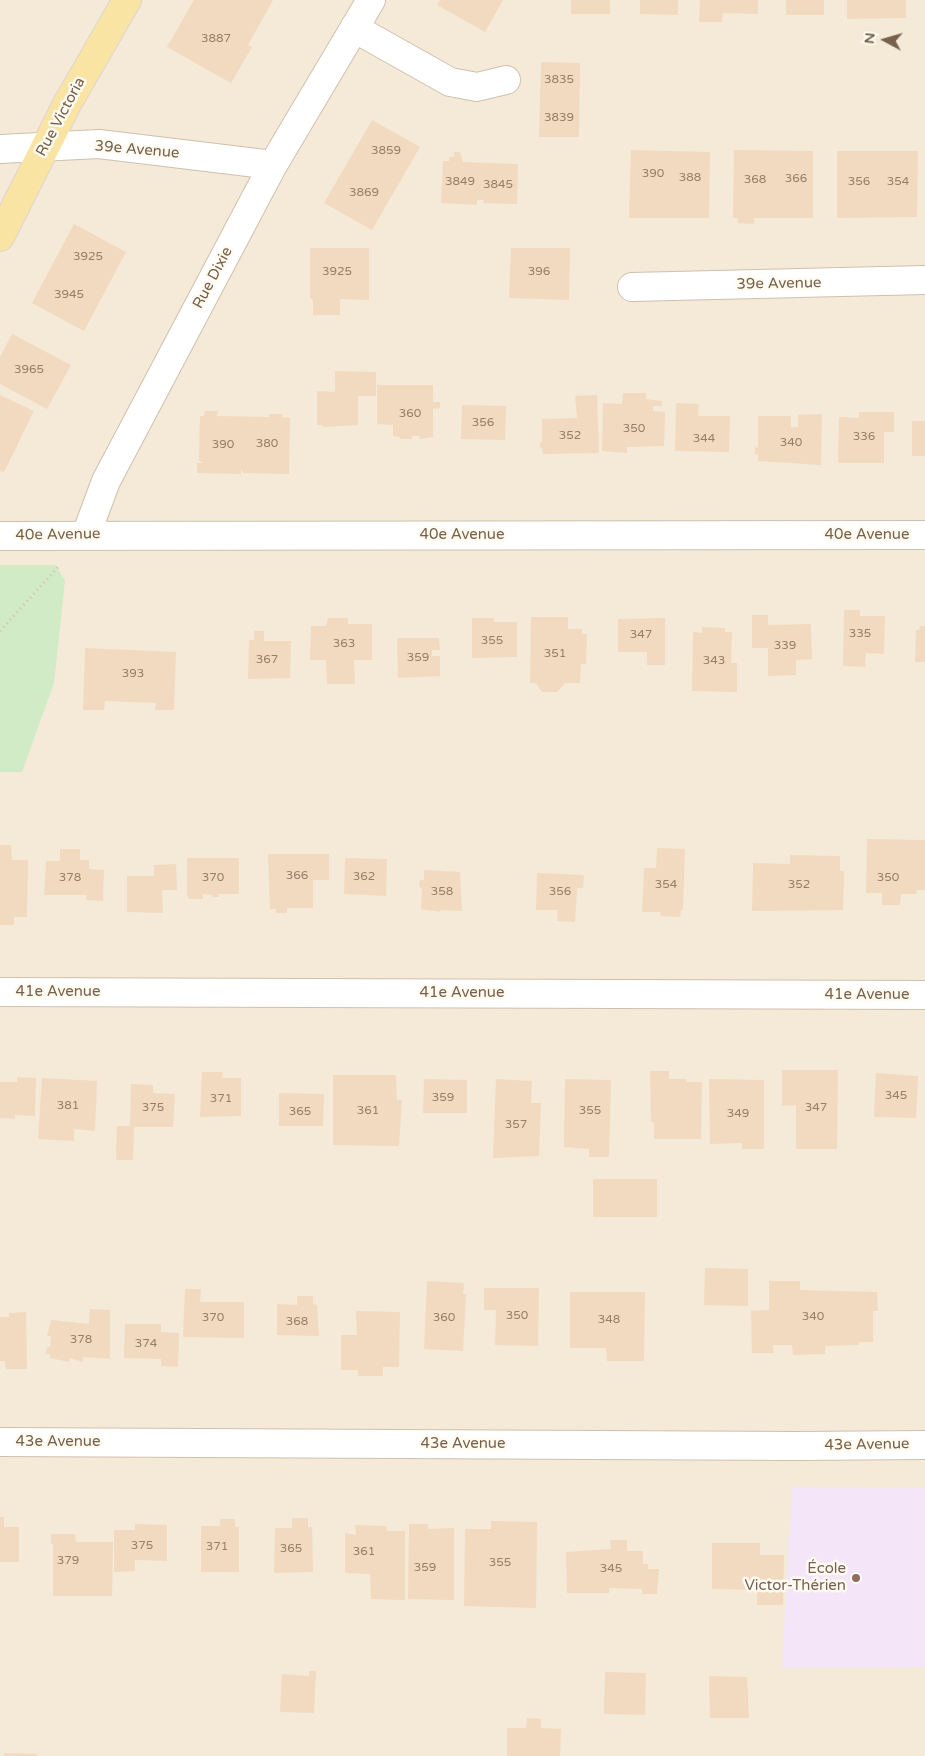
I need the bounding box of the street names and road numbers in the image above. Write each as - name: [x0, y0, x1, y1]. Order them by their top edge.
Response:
- street label: Rue Victoria: [33, 74, 89, 160]
- street label: 39e Avenue: [94, 137, 180, 163]
- street label: Rue Dixie: [189, 244, 237, 312]
- street label: 39e Avenue: [736, 274, 822, 294]
- street label: 40e Avenue: [15, 525, 101, 545]
- street label: 40e Avenue: [420, 526, 504, 544]
- street label: 40e Avenue: [825, 526, 909, 544]
- street label: 41e Avenue: [16, 983, 100, 1001]
- street label: 41e Avenue: [420, 984, 504, 1002]
- street label: 41e Avenue: [825, 986, 909, 1004]
- street label: 43e Avenue: [16, 1433, 100, 1451]
- street label: 43e Avenue: [421, 1435, 505, 1453]
- street label: 43e Avenue: [824, 1435, 910, 1455]

